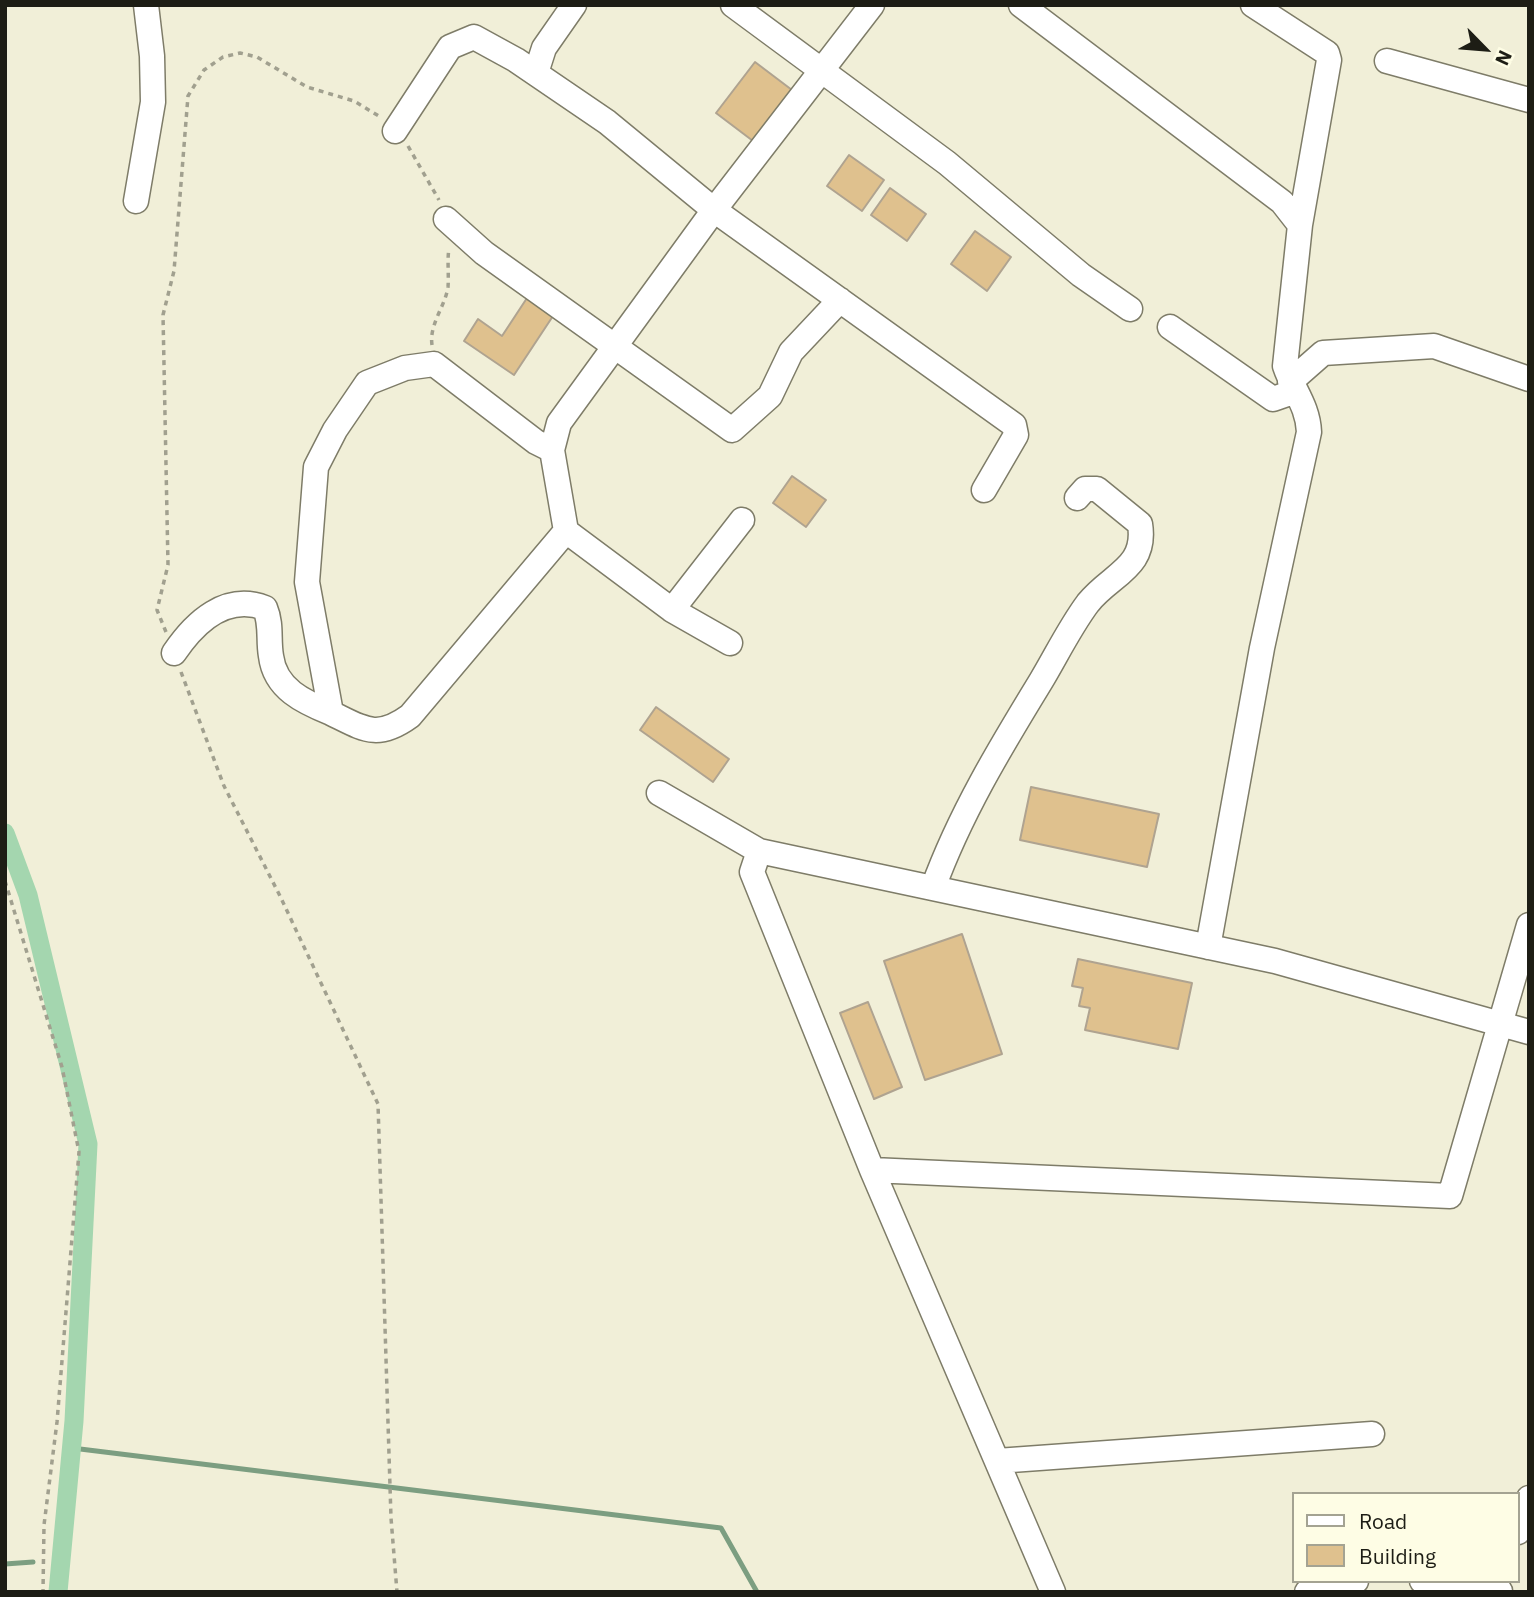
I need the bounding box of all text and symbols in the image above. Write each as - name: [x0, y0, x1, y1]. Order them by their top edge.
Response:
- north arrow: [1450, 14, 1520, 84]
- text: N: [1490, 47, 1518, 69]
- legend: [1292, 1492, 1520, 1583]
- text: Road: [1359, 1507, 1407, 1535]
- text: Building: [1359, 1542, 1436, 1570]

